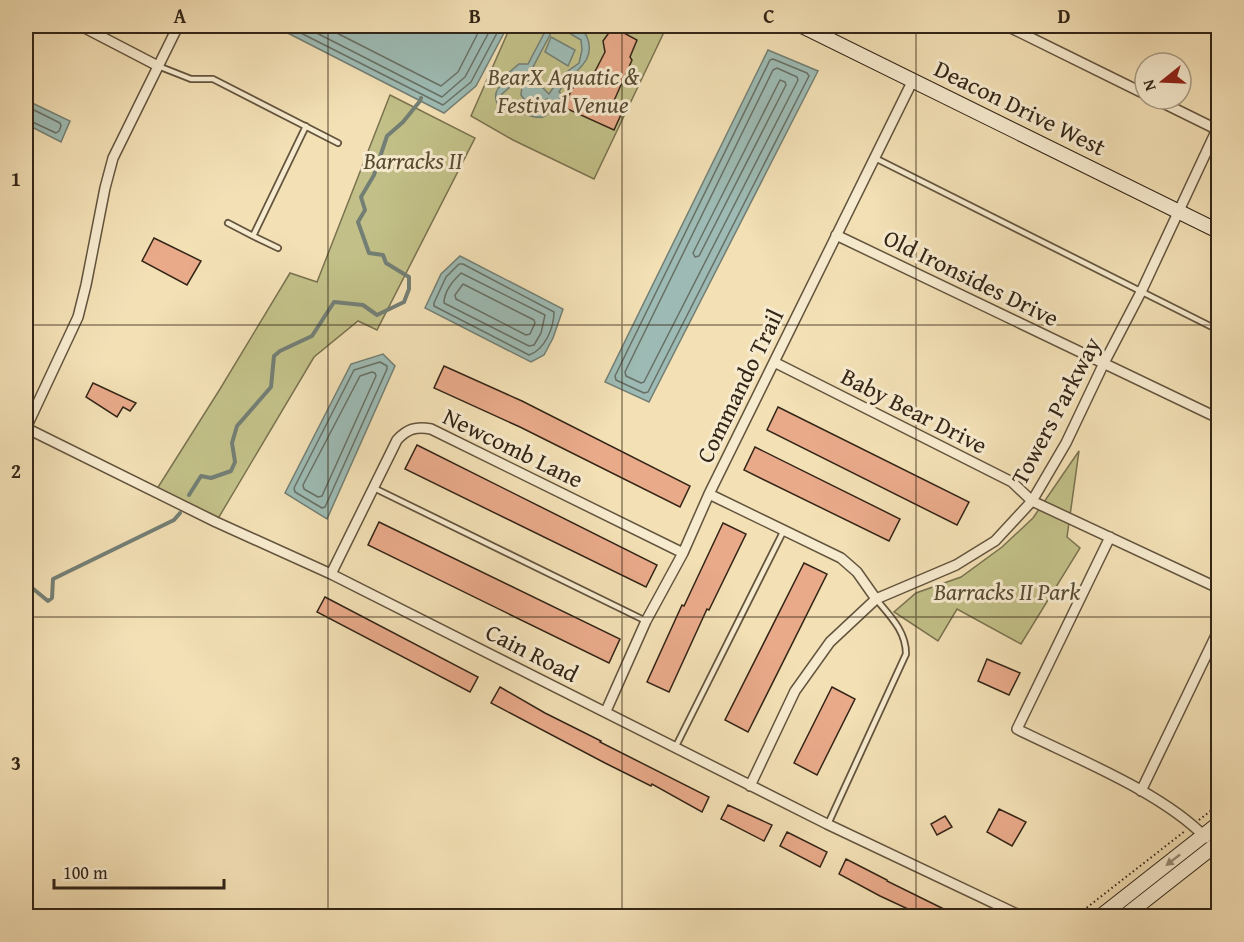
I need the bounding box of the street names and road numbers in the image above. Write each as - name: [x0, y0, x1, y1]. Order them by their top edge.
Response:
- street label: Deacon Drive West: [929, 51, 1112, 164]
- street label: Old Ironsides Drive: [878, 220, 1065, 335]
- street label: Commando Trail: [687, 303, 792, 469]
- street label: Towers Parkway: [1002, 330, 1109, 491]
- street label: Baby Bear Drive: [835, 359, 993, 462]
- street label: Newcomb Lane: [437, 399, 589, 497]
- street label: Cain Road: [480, 614, 585, 691]

